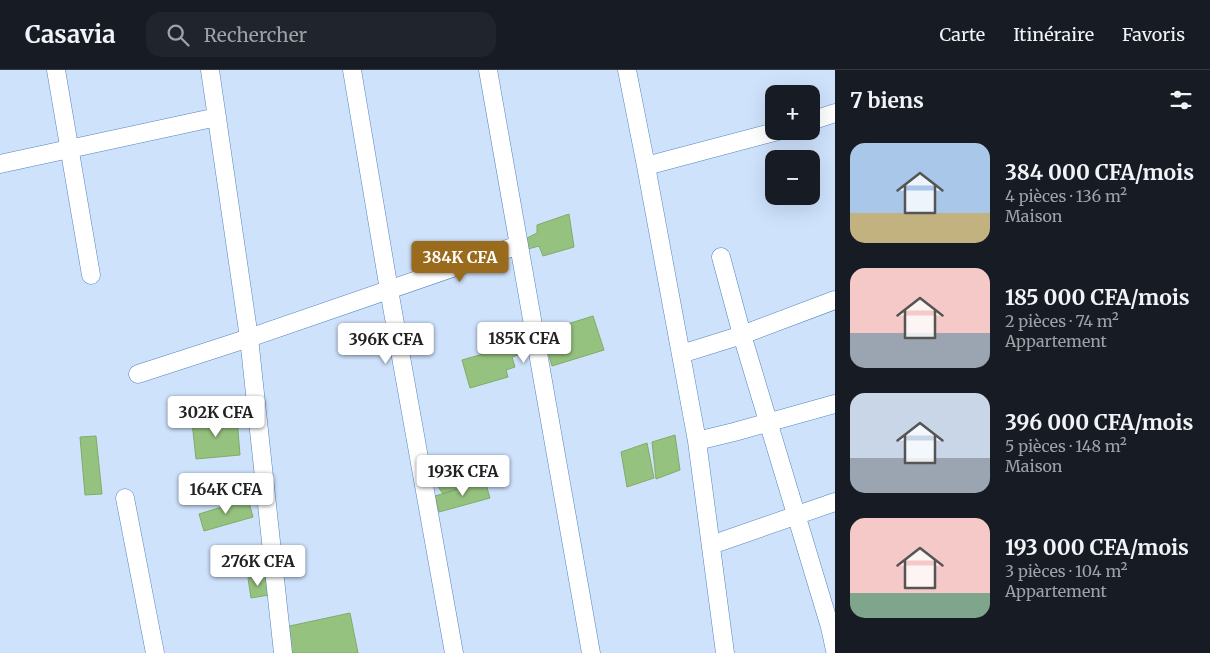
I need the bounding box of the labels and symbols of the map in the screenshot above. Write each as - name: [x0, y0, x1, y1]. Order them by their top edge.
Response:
- pin: 384K CFA: [408, 240, 512, 283]
- pin: 396K CFA: [334, 322, 438, 365]
- pin: 185K CFA: [472, 322, 576, 364]
- pin: 302K CFA: [164, 396, 268, 438]
- pin: 193K CFA: [411, 454, 515, 497]
- pin: 164K CFA: [174, 472, 278, 515]
- pin: 276K CFA: [206, 544, 310, 587]

